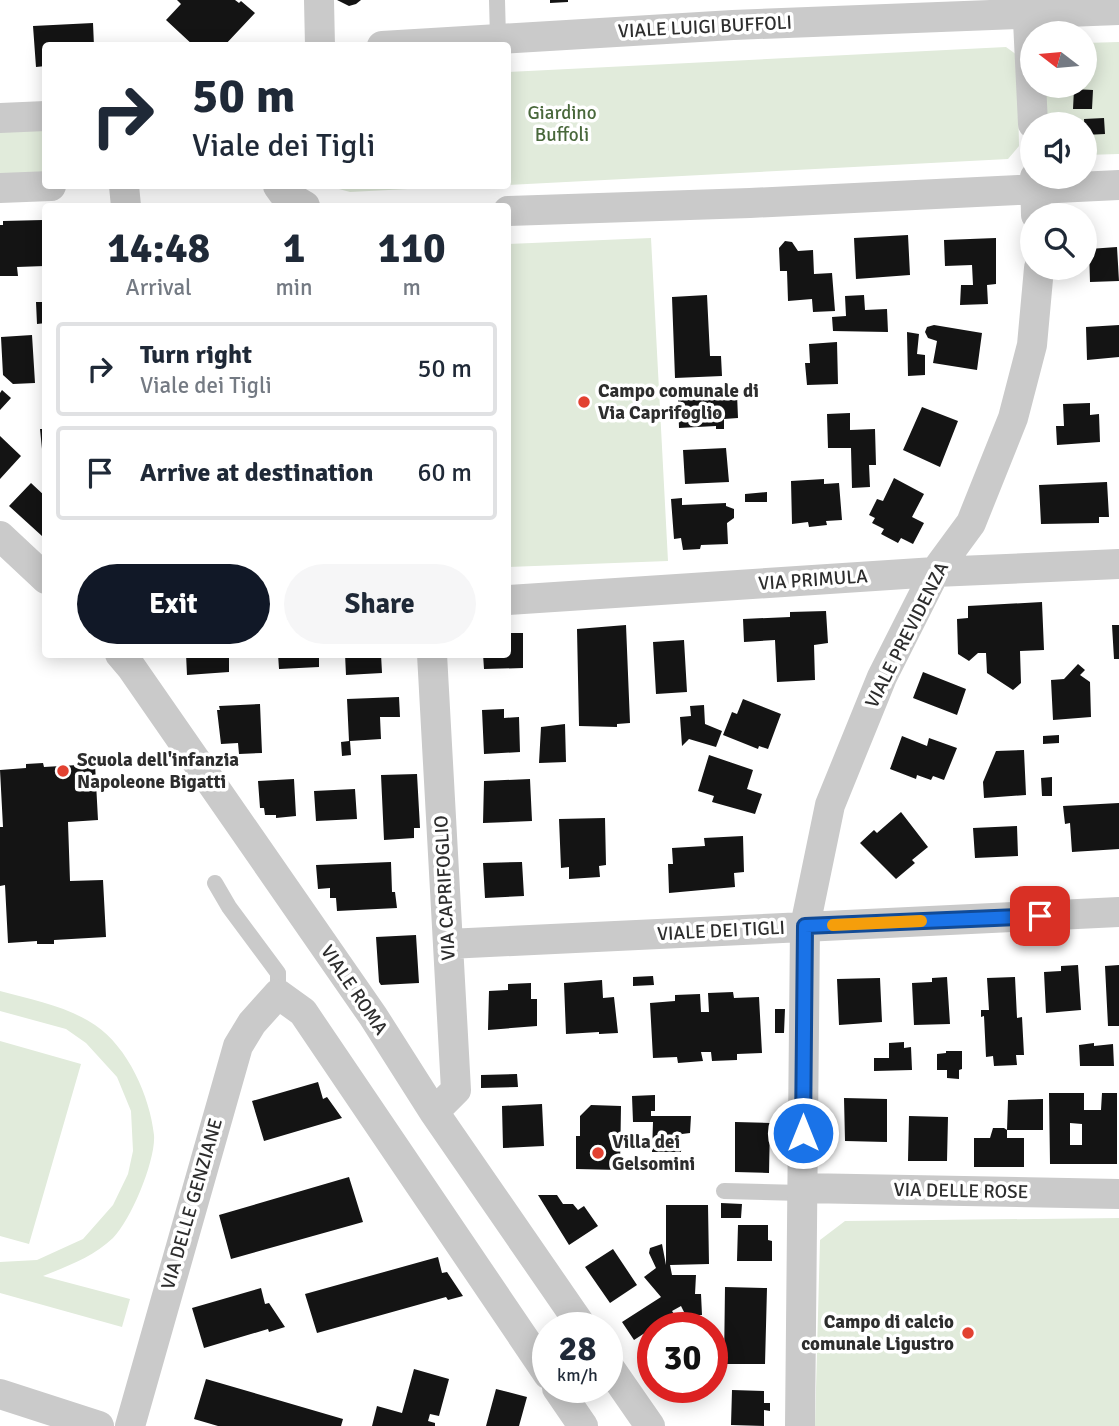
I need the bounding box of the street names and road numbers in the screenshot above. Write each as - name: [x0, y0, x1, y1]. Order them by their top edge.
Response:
- street label: VIALE LUIGI BUFFOLI: [617, 10, 793, 44]
- street label: VIALE PREVIDENZA: [860, 558, 954, 712]
- street label: VIA PRIMULA: [758, 564, 869, 596]
- street label: VIA CAPRIFOGLIO: [429, 815, 461, 961]
- street label: VIALE DEI TIGLI: [656, 916, 786, 946]
- street label: VIALE ROMA: [315, 940, 393, 1040]
- street label: VIA DELLE GENZIANE: [156, 1116, 228, 1292]
- street label: VIA DELLE ROSE: [893, 1178, 1029, 1204]

